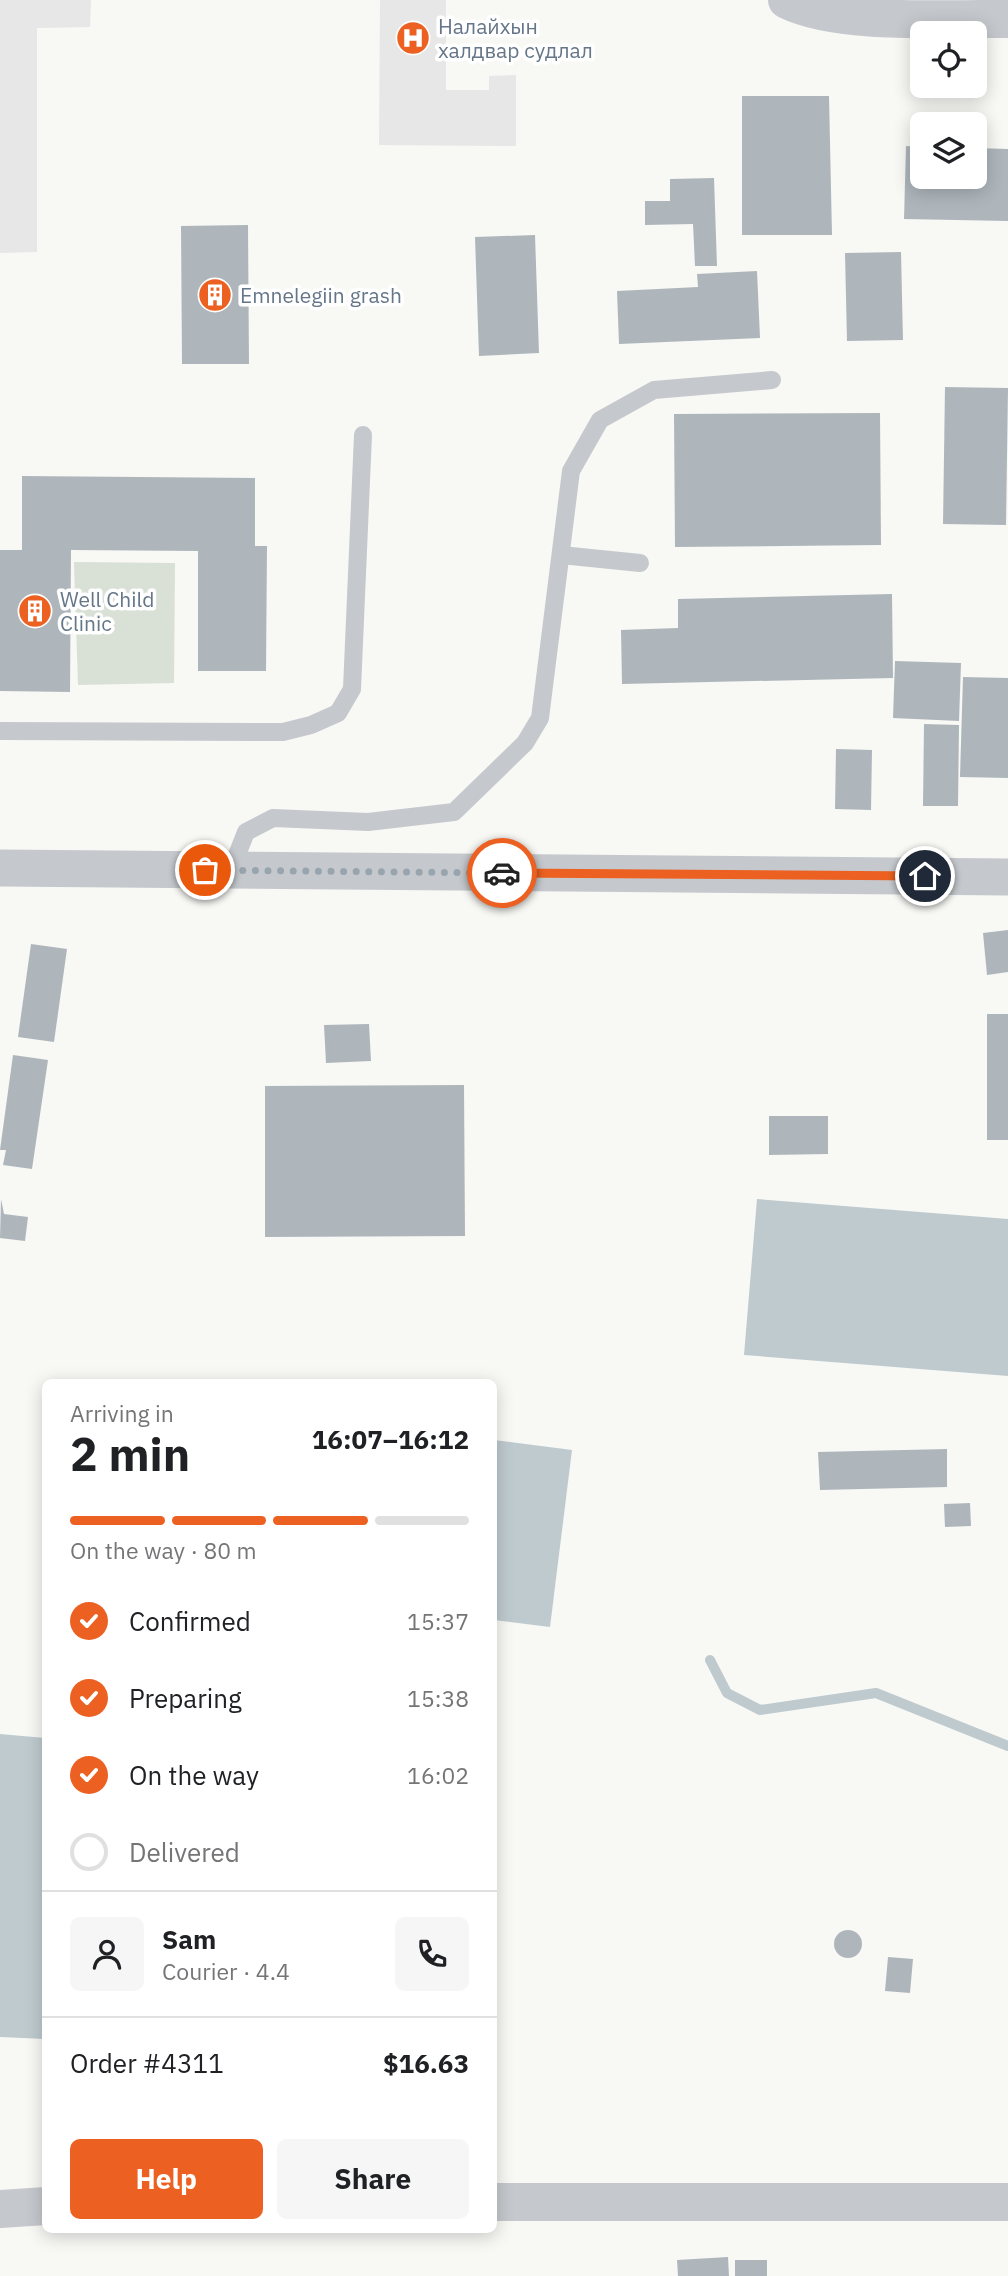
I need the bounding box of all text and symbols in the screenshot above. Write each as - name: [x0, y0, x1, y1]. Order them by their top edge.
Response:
- place label: Налайхын халдвар судлал: [438, 12, 593, 64]
- hospital icon: Налайхын халдвар судлал: [394, 19, 432, 57]
- map controls: [910, 21, 987, 189]
- button: locate: [910, 21, 987, 98]
- button: layers: [910, 112, 987, 189]
- building icon: Emnelegiin grash: [196, 276, 234, 314]
- place label: Emnelegiin grash: [240, 281, 402, 309]
- place label: Well Child Clinic: [60, 585, 154, 637]
- building icon: Well Child Clinic: [16, 592, 54, 630]
- courier: [467, 838, 537, 908]
- pin: [175, 840, 235, 900]
- pin: [895, 846, 955, 906]
- icon: bag: [186, 851, 224, 889]
- icon: car: [483, 854, 521, 892]
- icon: home: [906, 857, 944, 895]
- text: Arriving in: [70, 1398, 174, 1428]
- text: 16:07–16:12: [312, 1422, 469, 1456]
- text: 2 min: [70, 1424, 190, 1484]
- text: On the way · 80 m: [70, 1535, 257, 1565]
- icon: check: [70, 1602, 108, 1640]
- text: Confirmed: [129, 1604, 251, 1638]
- text: 15:37: [407, 1606, 469, 1636]
- icon: check: [70, 1679, 108, 1717]
- text: Preparing: [129, 1681, 242, 1715]
- text: 15:38: [407, 1683, 469, 1713]
- icon: check: [70, 1756, 108, 1794]
- text: On the way: [129, 1758, 259, 1792]
- text: 16:02: [407, 1760, 469, 1790]
- text: Delivered: [129, 1835, 240, 1869]
- button: person: [70, 1917, 144, 1991]
- button: phone: [395, 1917, 469, 1991]
- text: Sam: [162, 1922, 216, 1956]
- text: Courier · 4.4: [162, 1956, 290, 1986]
- text: Order #4311: [70, 2046, 224, 2080]
- text: $16.63: [383, 2046, 469, 2080]
- button: Help: [70, 2139, 263, 2219]
- button: Share: [277, 2139, 469, 2219]

